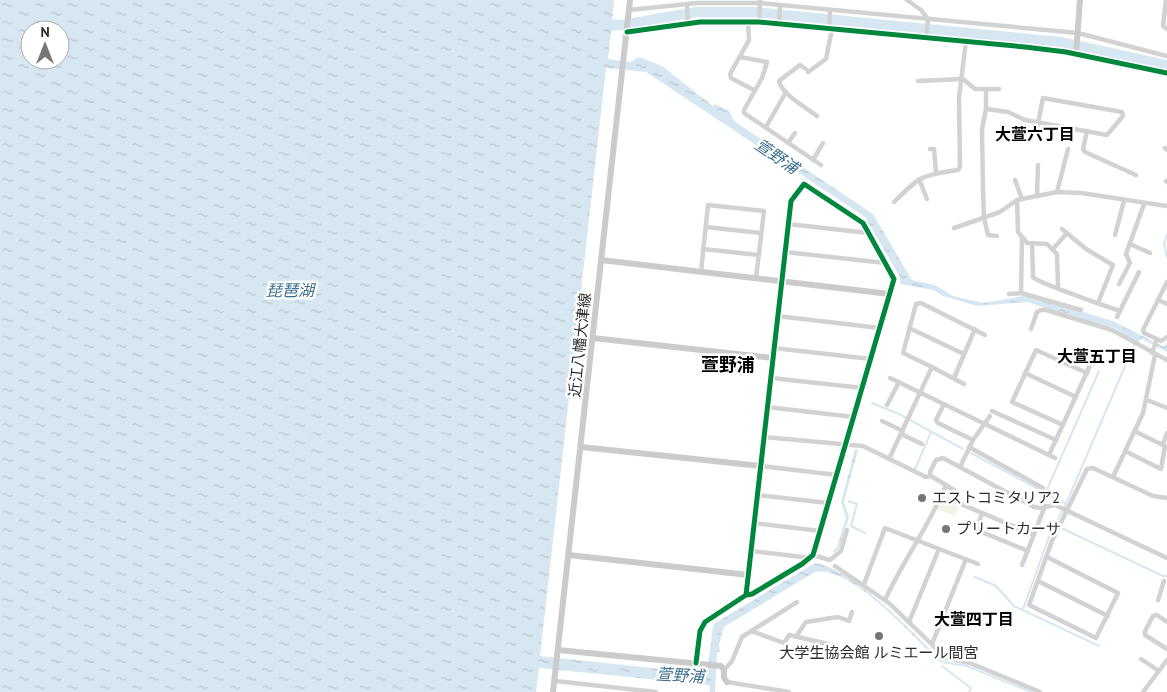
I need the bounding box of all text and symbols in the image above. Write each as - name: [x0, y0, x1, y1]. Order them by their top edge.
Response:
- north arrow: [20, 20, 70, 70]
- text: N: [40, 23, 50, 41]
- district label: 大萱六丁目: [995, 124, 1075, 144]
- water label: 萱野浦: [752, 134, 805, 179]
- water label: 琵琶湖: [266, 280, 317, 300]
- street label: 近江八幡大津線: [565, 292, 594, 398]
- district label: 大萱五丁目: [1057, 346, 1137, 366]
- district label: 萱野浦: [701, 353, 755, 376]
- place label: エストコミタリア2: [932, 488, 1060, 507]
- marker: エストコミタリア2: [916, 492, 928, 504]
- place label: プリートカーサ: [956, 519, 1061, 538]
- marker: プリートカーサ: [940, 523, 952, 535]
- district label: 大萱四丁目: [934, 609, 1014, 629]
- marker: 大学生協会館 ルミエール間宮: [873, 630, 885, 642]
- place label: 大学生協会館 ルミエール間宮: [779, 643, 979, 662]
- water label: 萱野浦: [656, 664, 707, 686]

